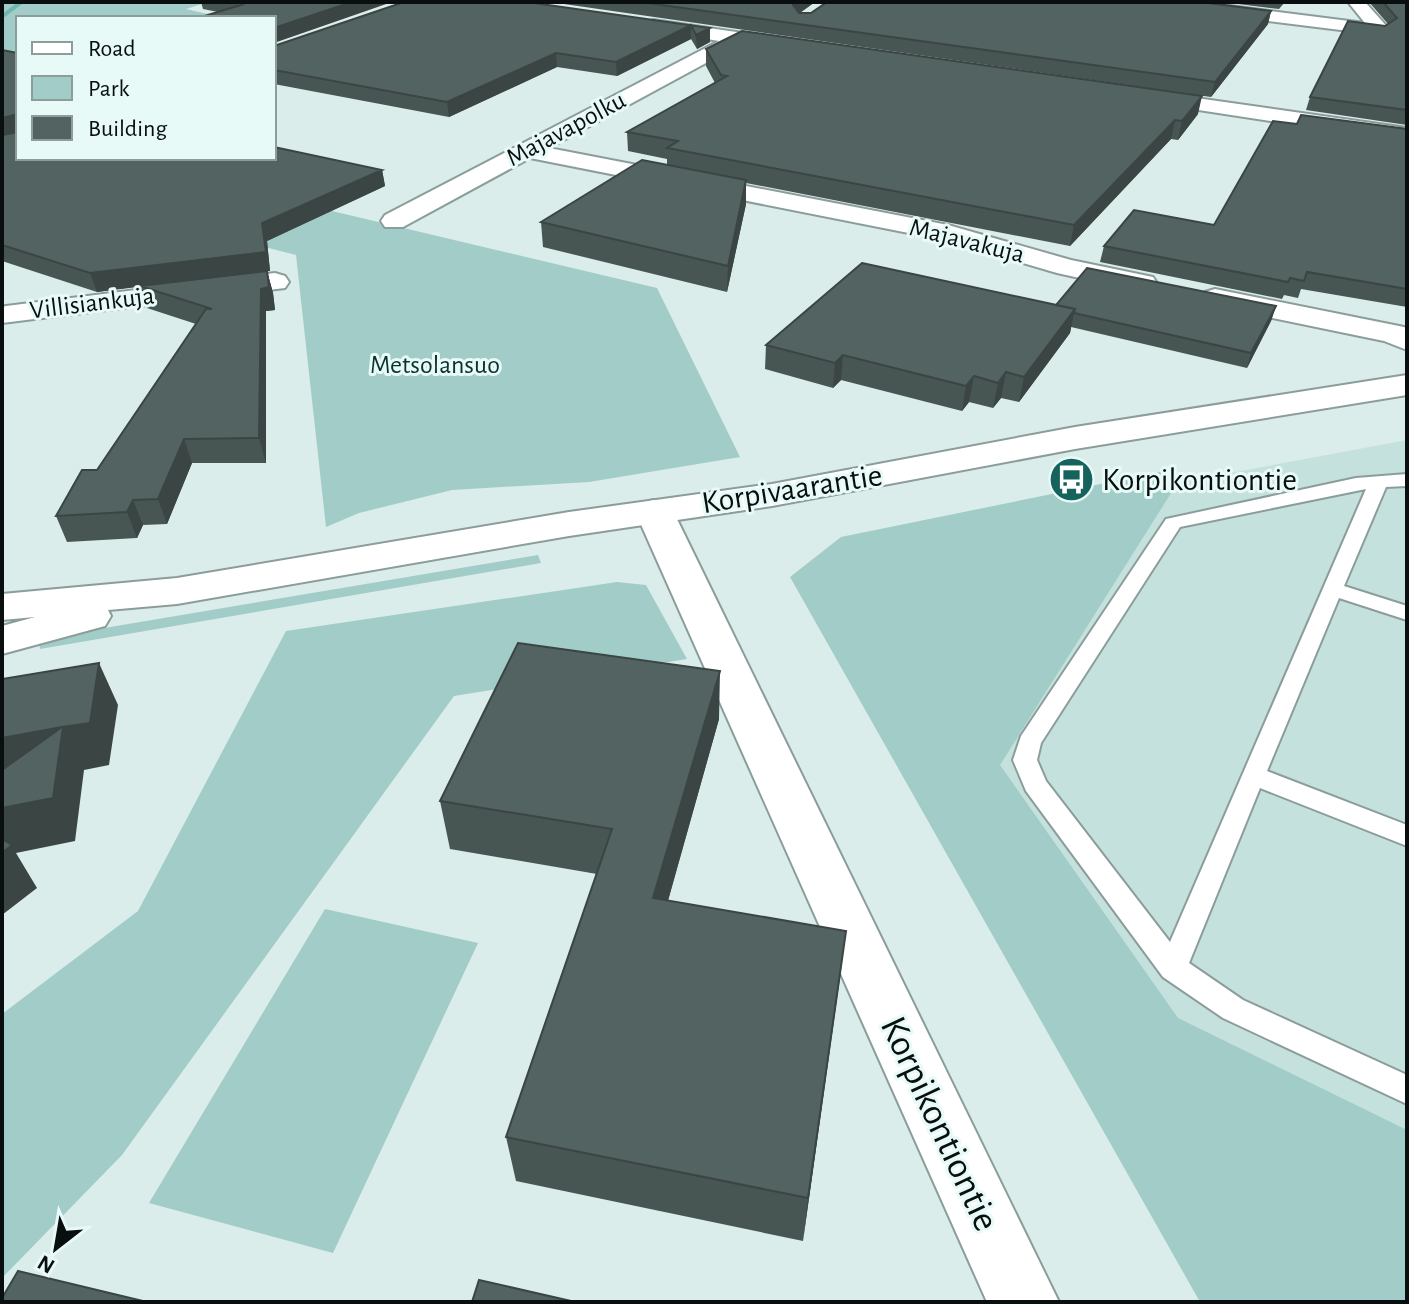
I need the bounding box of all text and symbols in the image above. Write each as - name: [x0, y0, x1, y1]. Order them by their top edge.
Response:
- legend: [16, 16, 276, 160]
- text: Road: [88, 37, 136, 61]
- text: Park: [88, 77, 129, 101]
- street label: Majavapolku: [502, 87, 630, 171]
- text: Building: [88, 117, 167, 141]
- street label: Majavakuja: [907, 214, 1027, 268]
- street label: Villisiankuja: [28, 282, 156, 324]
- park label: Metsolansuo: [370, 352, 500, 378]
- bus stop icon: Korpikontiontie: [1047, 456, 1095, 504]
- street label: Korpivaarantie: [699, 459, 885, 519]
- place label: Korpikontiontie: [1102, 464, 1297, 496]
- street label: Korpikontiontie: [873, 1011, 1005, 1237]
- north arrow: [16, 1208, 96, 1288]
- text: N: [34, 1251, 58, 1278]

